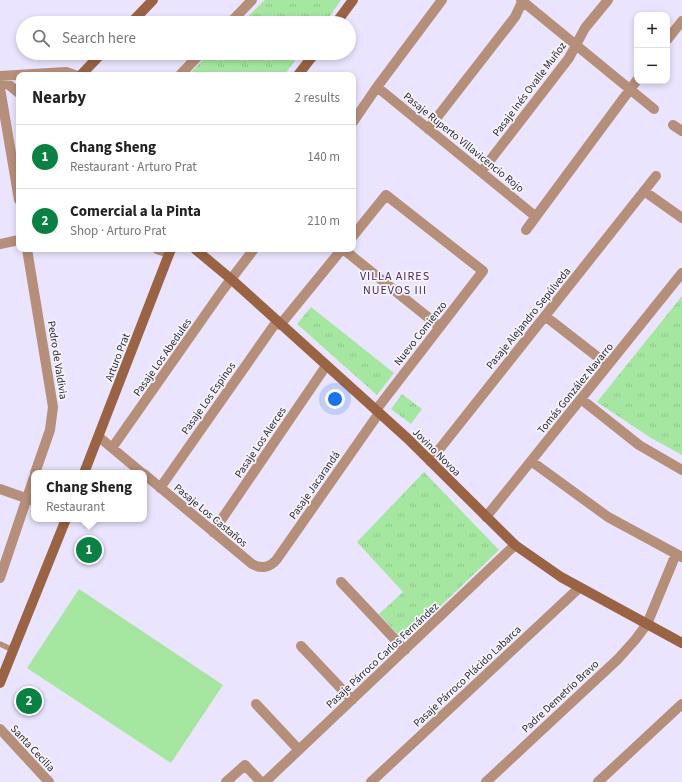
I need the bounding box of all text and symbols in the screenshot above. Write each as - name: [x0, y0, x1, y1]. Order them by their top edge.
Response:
- map controls: [634, 12, 670, 84]
- button: +: [634, 12, 670, 48]
- search box: [16, 16, 356, 60]
- icon: search: [30, 27, 52, 49]
- text: Search here: [62, 28, 136, 49]
- street label: Pasaje Inés Ovalle Muñoz: [489, 39, 570, 140]
- button: −: [634, 48, 670, 84]
- text: Nearby: [32, 86, 86, 110]
- text: 2 results: [295, 89, 340, 107]
- street label: Pasaje Ruperto Villavicencio Rojo: [400, 89, 527, 196]
- text: Chang Sheng: [70, 137, 156, 158]
- text: 1: [42, 148, 48, 166]
- text: 140 m: [307, 148, 340, 166]
- text: Restaurant · Arturo Prat: [70, 158, 197, 176]
- text: Comercial a la Pinta: [70, 201, 201, 222]
- text: 2: [42, 212, 48, 230]
- text: 210 m: [307, 212, 340, 230]
- text: Shop · Arturo Prat: [70, 222, 166, 240]
- street label: Pasaje Alejandro Sepúlveda: [483, 264, 574, 372]
- district label: VILLA AIRES NUEVOS III: [360, 268, 430, 299]
- street label: Nuevo Comienzo: [390, 298, 450, 369]
- street label: Pasaje Los Abedules: [130, 315, 195, 399]
- street label: Pedro de Valdivia: [44, 320, 71, 400]
- street label: Arturo Prat: [101, 331, 134, 383]
- street label: Tomás González Navarro: [534, 340, 617, 437]
- street label: Pasaje Los Espinos: [178, 359, 239, 438]
- your location: [325, 389, 345, 409]
- street label: Pasaje Los Alerces: [231, 404, 290, 481]
- street label: Jovino Novoa: [409, 425, 464, 480]
- street label: Pasaje Jacarandá: [285, 448, 343, 522]
- popup: [31, 470, 147, 522]
- text: Chang Sheng: [46, 477, 132, 498]
- street label: Pasaje Los Castaños: [171, 480, 251, 551]
- text: Restaurant: [46, 498, 105, 516]
- pin: 1: [76, 535, 102, 565]
- street label: Pasaje Párroco Carlos Fernández: [323, 599, 442, 712]
- street label: Pasaje Párroco Plácido Labarca: [410, 622, 525, 730]
- street label: Padre Demetrio Bravo: [518, 657, 602, 736]
- pin: 2: [16, 686, 42, 716]
- street label: Santa Cecilia: [7, 722, 58, 775]

